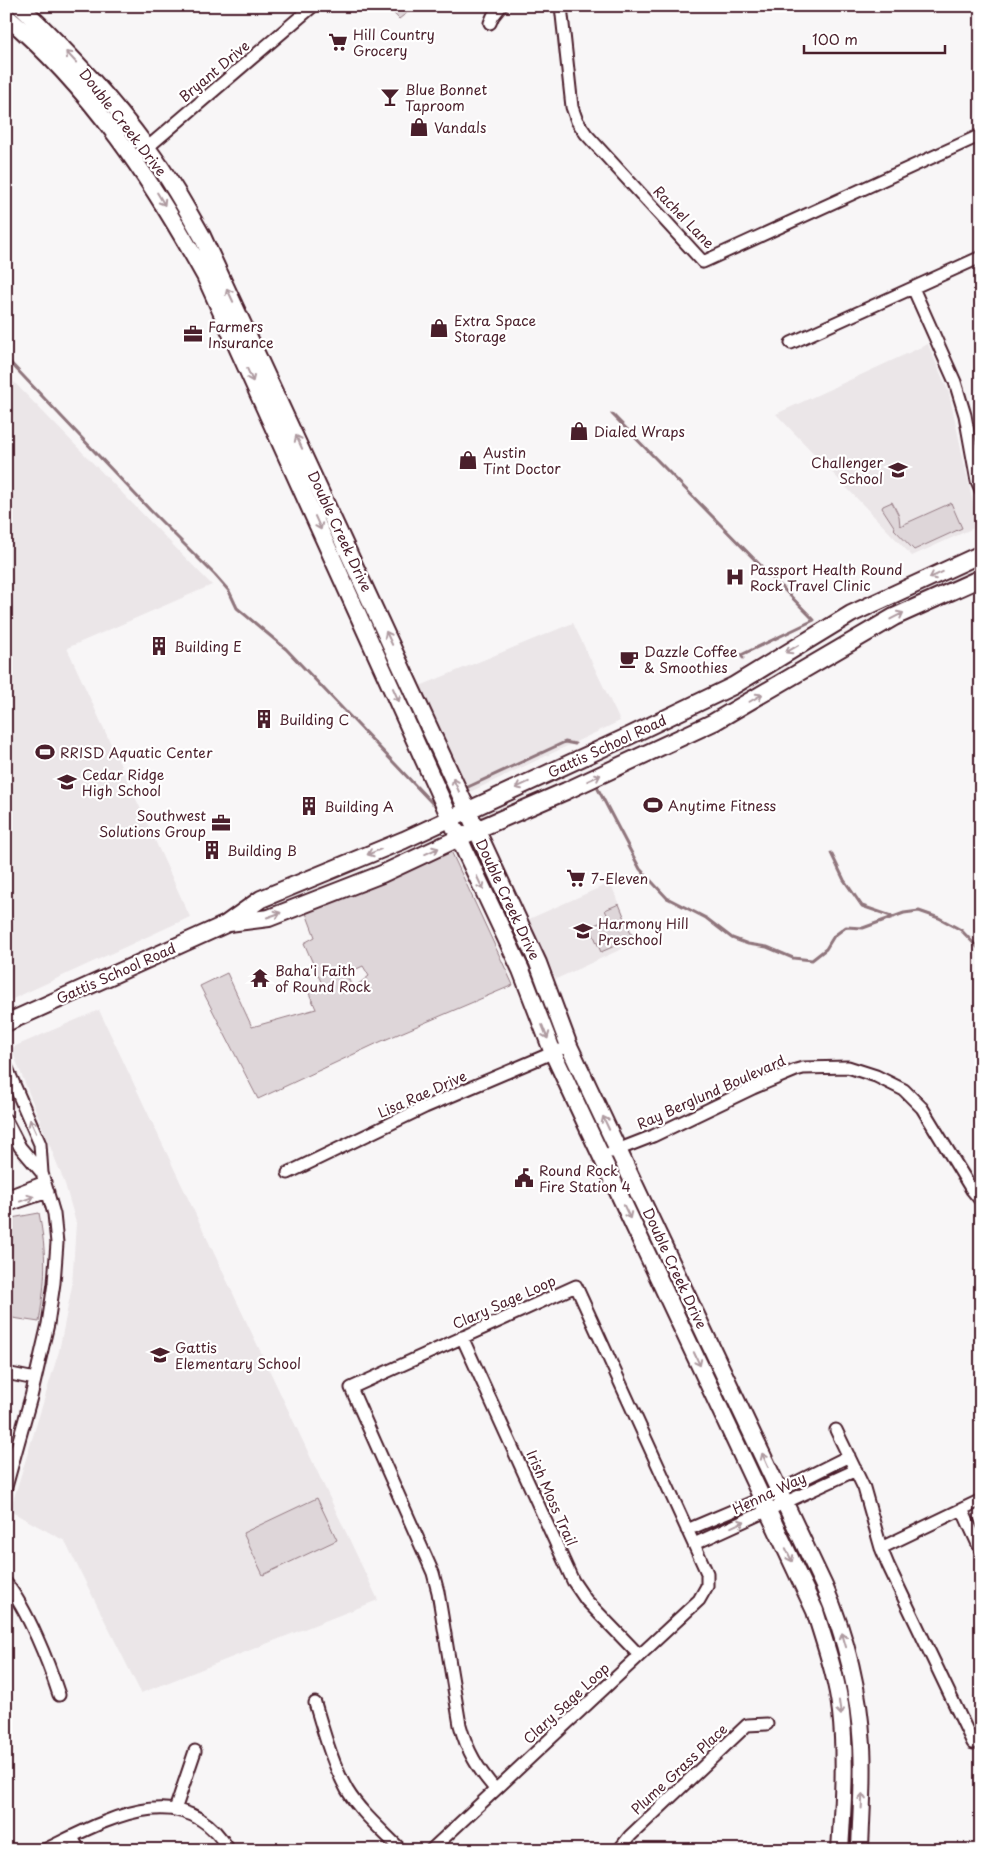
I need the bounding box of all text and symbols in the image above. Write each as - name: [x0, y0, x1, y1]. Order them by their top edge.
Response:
- scale bar: [804, 22, 946, 54]
- place label: Hill Country Grocery: [353, 24, 435, 61]
- text: 100 m: [812, 27, 858, 50]
- supermarket icon: Hill Country Grocery: [327, 31, 349, 53]
- street label: Bryant Drive: [174, 35, 254, 107]
- one-way arrow: [66, 50, 77, 63]
- street label: Double Creek Drive: [74, 64, 172, 180]
- place label: Blue Bonnet Taproom: [405, 79, 488, 116]
- bar icon: Blue Bonnet Taproom: [379, 86, 401, 108]
- shop icon: Vandals: [408, 116, 430, 138]
- place label: Vandals: [434, 117, 486, 138]
- street label: Rachel Lane: [649, 181, 719, 253]
- one-way arrow: [157, 192, 167, 206]
- one-way arrow: [225, 288, 234, 303]
- place label: Extra Space Storage: [454, 310, 537, 347]
- place label: Farmers Insurance: [208, 316, 274, 353]
- shop icon: Extra Space Storage: [428, 317, 450, 339]
- office icon: Farmers Insurance: [182, 323, 204, 345]
- one-way arrow: [246, 367, 256, 382]
- shop icon: Dialed Wraps: [568, 420, 590, 442]
- place label: Dialed Wraps: [594, 421, 685, 442]
- one-way arrow: [293, 435, 303, 450]
- place label: Austin Tint Doctor: [483, 442, 561, 479]
- shop icon: Austin Tint Doctor: [457, 449, 479, 471]
- place label: Challenger School: [811, 452, 883, 489]
- school or university icon: Challenger School: [887, 459, 909, 481]
- street label: Double Creek Drive: [303, 467, 377, 595]
- one-way arrow: [313, 515, 323, 530]
- place label: Passport Health Round Rock Travel Clinic: [750, 559, 903, 596]
- hospital icon: Passport Health Round Rock Travel Clinic: [724, 566, 746, 588]
- one-way arrow: [929, 570, 944, 580]
- one-way arrow: [889, 611, 904, 620]
- one-way arrow: [383, 631, 393, 646]
- building icon: Building E: [148, 635, 170, 657]
- place label: Building E: [174, 636, 242, 657]
- place label: Dazzle Coffee & Smoothies: [644, 641, 738, 678]
- one-way arrow: [786, 645, 800, 655]
- cafe icon: Dazzle Coffee & Smoothies: [618, 648, 640, 670]
- one-way arrow: [391, 687, 401, 702]
- one-way arrow: [749, 692, 763, 702]
- building icon: Building C: [253, 708, 275, 730]
- place label: Building C: [279, 709, 349, 730]
- street label: Gattis School Road: [544, 709, 670, 783]
- sports icon: RRISD Aquatic Center: [34, 741, 56, 763]
- place label: RRISD Aquatic Center: [60, 742, 213, 763]
- place label: Cedar Ridge High School: [82, 764, 165, 801]
- school or university icon: Cedar Ridge High School: [56, 771, 78, 793]
- one-way arrow: [586, 773, 601, 782]
- one-way arrow: [451, 778, 461, 793]
- one-way arrow: [515, 781, 530, 790]
- sports icon: Anytime Fitness: [642, 794, 664, 816]
- building icon: Building A: [298, 795, 320, 817]
- place label: Anytime Fitness: [668, 795, 777, 816]
- place label: Building A: [324, 796, 394, 817]
- place label: Southwest Solutions Group: [99, 805, 206, 842]
- office icon: Southwest Solutions Group: [210, 812, 232, 834]
- street label: Double Creek Drive: [471, 835, 545, 963]
- building icon: Building B: [201, 839, 223, 861]
- place label: Building B: [227, 840, 297, 861]
- one-way arrow: [424, 846, 439, 856]
- one-way arrow: [367, 848, 382, 857]
- supermarket icon: 7-Eleven: [565, 867, 587, 889]
- place label: 7-Eleven: [591, 868, 648, 889]
- one-way arrow: [476, 875, 485, 890]
- one-way arrow: [266, 910, 282, 920]
- place label: Harmony Hill Preschool: [598, 913, 689, 950]
- school or university icon: Harmony Hill Preschool: [572, 920, 594, 942]
- street label: Gattis School Road: [53, 937, 179, 1009]
- place label: Baha'i Faith of Round Rock: [275, 960, 371, 997]
- temple icon: Baha'i Faith of Round Rock: [249, 967, 271, 989]
- one-way arrow: [541, 1024, 550, 1039]
- street label: Ray Berglund Boulevard: [633, 1050, 789, 1134]
- street label: Lisa Rae Drive: [374, 1065, 470, 1123]
- one-way arrow: [601, 1116, 610, 1131]
- one-way arrow: [27, 1118, 37, 1133]
- place label: Round Rock Fire Station 4: [539, 1160, 631, 1197]
- public building icon: Round Rock Fire Station 4: [513, 1167, 535, 1189]
- one-way arrow: [19, 1194, 35, 1204]
- one-way arrow: [623, 1204, 633, 1219]
- street label: Double Creek Drive: [638, 1204, 712, 1332]
- street label: Clary Sage Loop: [449, 1270, 559, 1334]
- place label: Gattis Elementary School: [175, 1337, 301, 1374]
- school or university icon: Gattis Elementary School: [149, 1344, 171, 1366]
- one-way arrow: [692, 1351, 702, 1366]
- street label: Irish Moss Trail: [522, 1447, 582, 1549]
- one-way arrow: [759, 1453, 769, 1468]
- street label: Henna Way: [729, 1467, 809, 1519]
- one-way arrow: [730, 1518, 745, 1528]
- one-way arrow: [784, 1547, 794, 1562]
- one-way arrow: [839, 1633, 849, 1649]
- street label: Clary Sage Loop: [518, 1657, 614, 1749]
- one-way arrow: [835, 1700, 845, 1716]
- street label: Plume Grass Place: [626, 1719, 732, 1819]
- one-way arrow: [857, 1793, 866, 1809]

